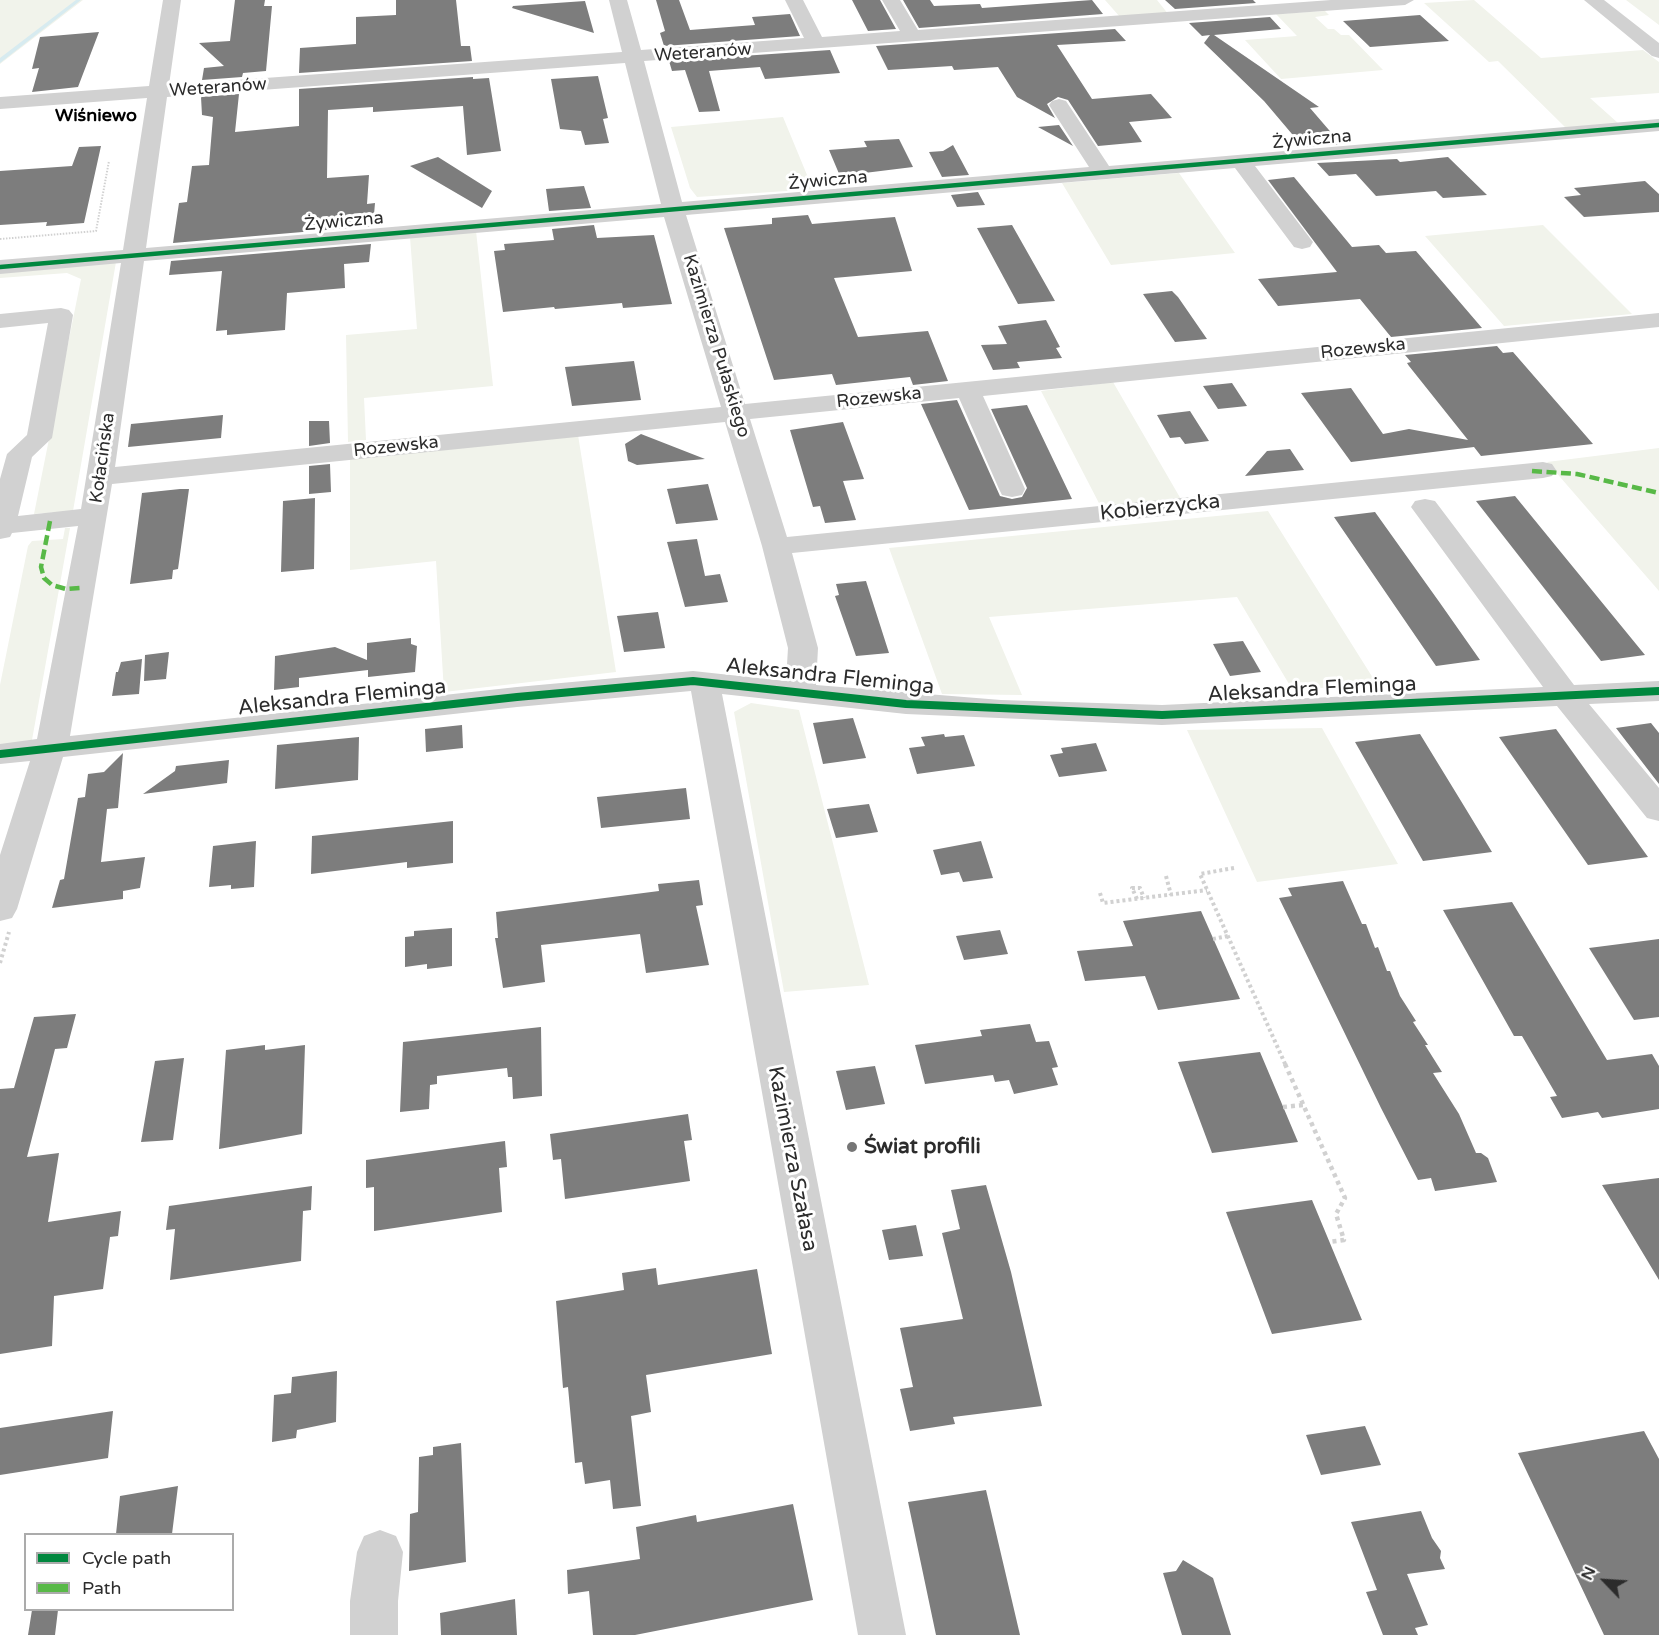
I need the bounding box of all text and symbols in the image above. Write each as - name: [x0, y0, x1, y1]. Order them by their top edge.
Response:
- street label: Weteranów: [654, 39, 752, 67]
- street label: Weteranów: [169, 74, 267, 102]
- district label: Wiśniewo: [55, 105, 137, 127]
- street label: Żywiczna: [1271, 126, 1353, 154]
- street label: Żywiczna: [787, 167, 869, 195]
- street label: Żywiczna: [303, 208, 385, 236]
- street label: Kazimierza Pułaskiego: [678, 252, 754, 440]
- street label: Rozewska: [1319, 334, 1407, 364]
- street label: Rozewska: [835, 383, 923, 413]
- street label: Kołacińska: [86, 411, 120, 505]
- street label: Rozewska: [352, 432, 440, 462]
- street label: Kobierzycka: [1098, 489, 1222, 527]
- street label: Aleksandra Fleminga: [725, 654, 935, 700]
- street label: Aleksandra Fleminga: [1207, 672, 1417, 708]
- street label: Aleksandra Fleminga: [237, 675, 447, 721]
- street label: Kazimierza Szałasa: [762, 1064, 822, 1254]
- place label: Świat profili: [864, 1134, 981, 1160]
- marker: Świat profili: [845, 1140, 859, 1154]
- legend: [24, 1533, 234, 1611]
- text: Cycle path: [82, 1547, 171, 1569]
- north arrow: [1575, 1551, 1635, 1611]
- text: N: [1577, 1563, 1600, 1583]
- text: Path: [82, 1577, 121, 1599]

